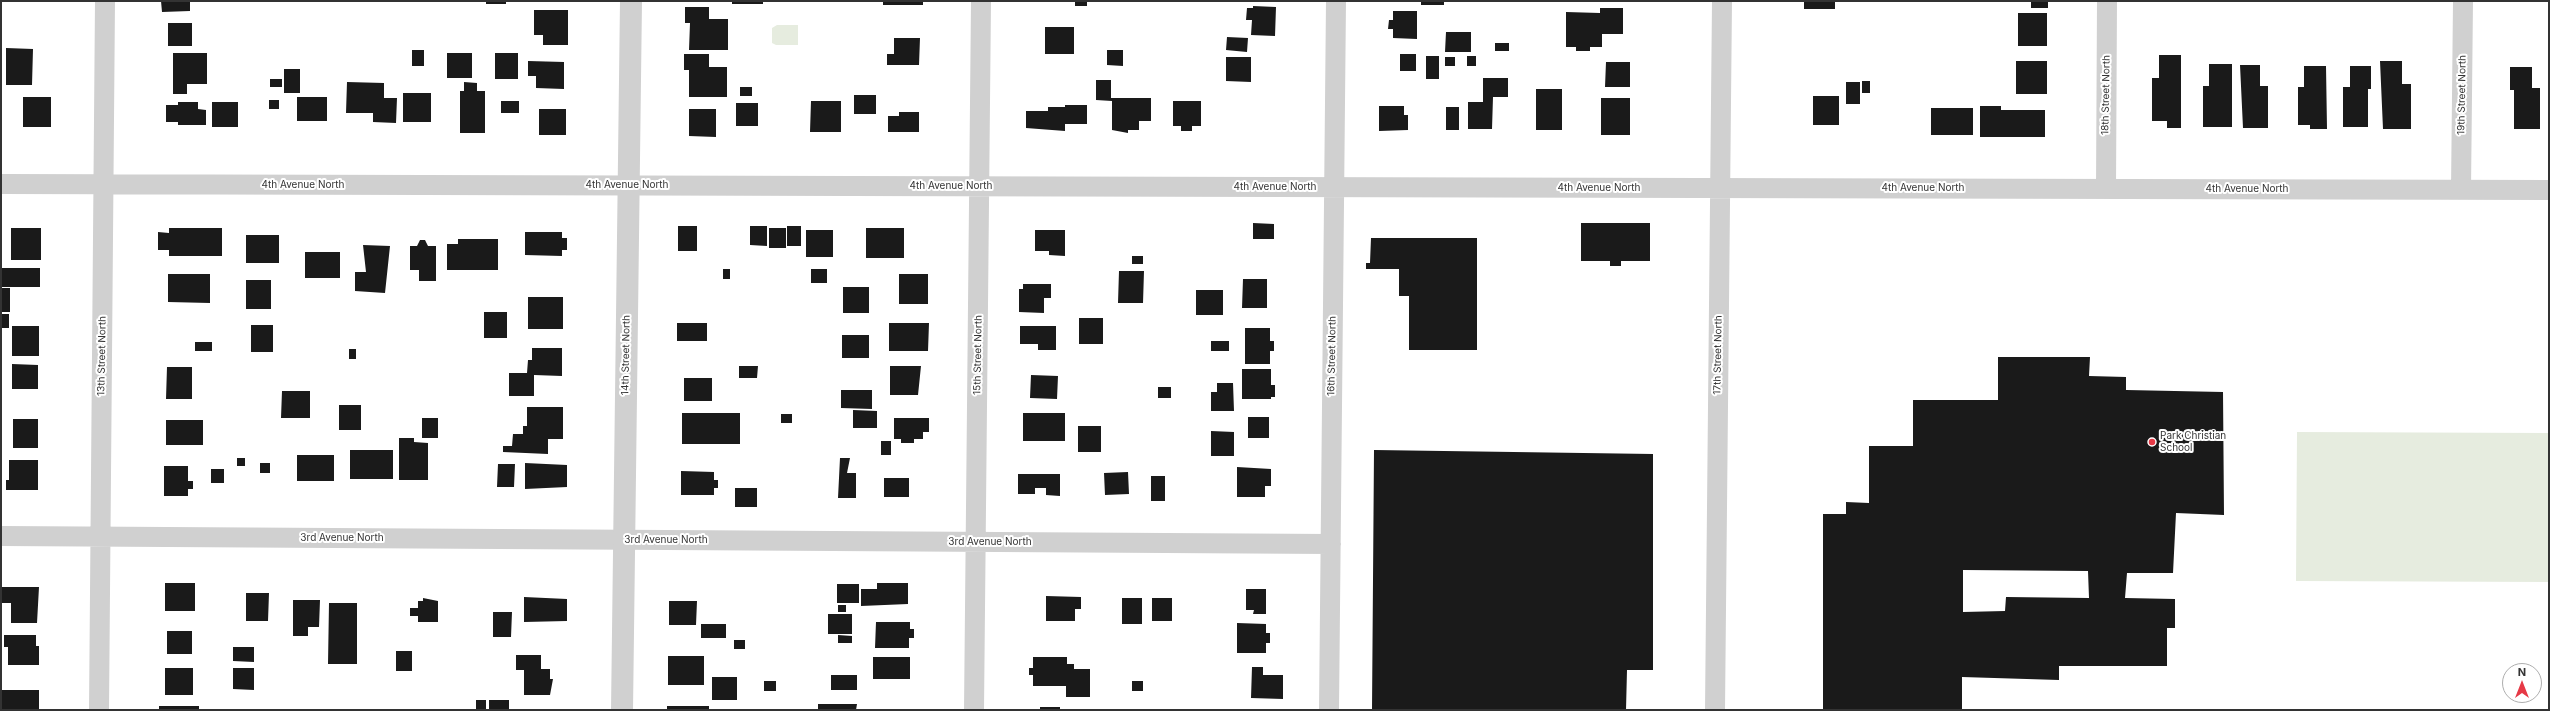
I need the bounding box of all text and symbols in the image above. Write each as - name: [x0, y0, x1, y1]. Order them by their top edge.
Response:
- street label: 18th Street North: [2099, 55, 2113, 135]
- street label: 19th Street North: [2455, 55, 2469, 135]
- street label: 4th Avenue North: [261, 179, 345, 191]
- street label: 4th Avenue North: [585, 179, 669, 191]
- street label: 4th Avenue North: [909, 180, 993, 192]
- street label: 4th Avenue North: [1233, 181, 1317, 193]
- street label: 4th Avenue North: [1557, 182, 1641, 194]
- street label: 4th Avenue North: [1881, 182, 1965, 194]
- street label: 4th Avenue North: [2205, 183, 2289, 195]
- street label: 14th Street North: [619, 315, 633, 395]
- street label: 15th Street North: [971, 315, 985, 395]
- street label: 17th Street North: [1711, 315, 1725, 395]
- street label: 13th Street North: [95, 316, 109, 396]
- street label: 16th Street North: [1325, 316, 1339, 396]
- place label: Park Christian School: [2160, 430, 2226, 454]
- marker: Park Christian School: [2147, 437, 2157, 447]
- street label: 3rd Avenue North: [300, 532, 384, 544]
- street label: 3rd Avenue North: [624, 534, 708, 546]
- street label: 3rd Avenue North: [948, 536, 1032, 548]
- north arrow: [2502, 663, 2542, 703]
- text: N: [2518, 665, 2526, 679]

